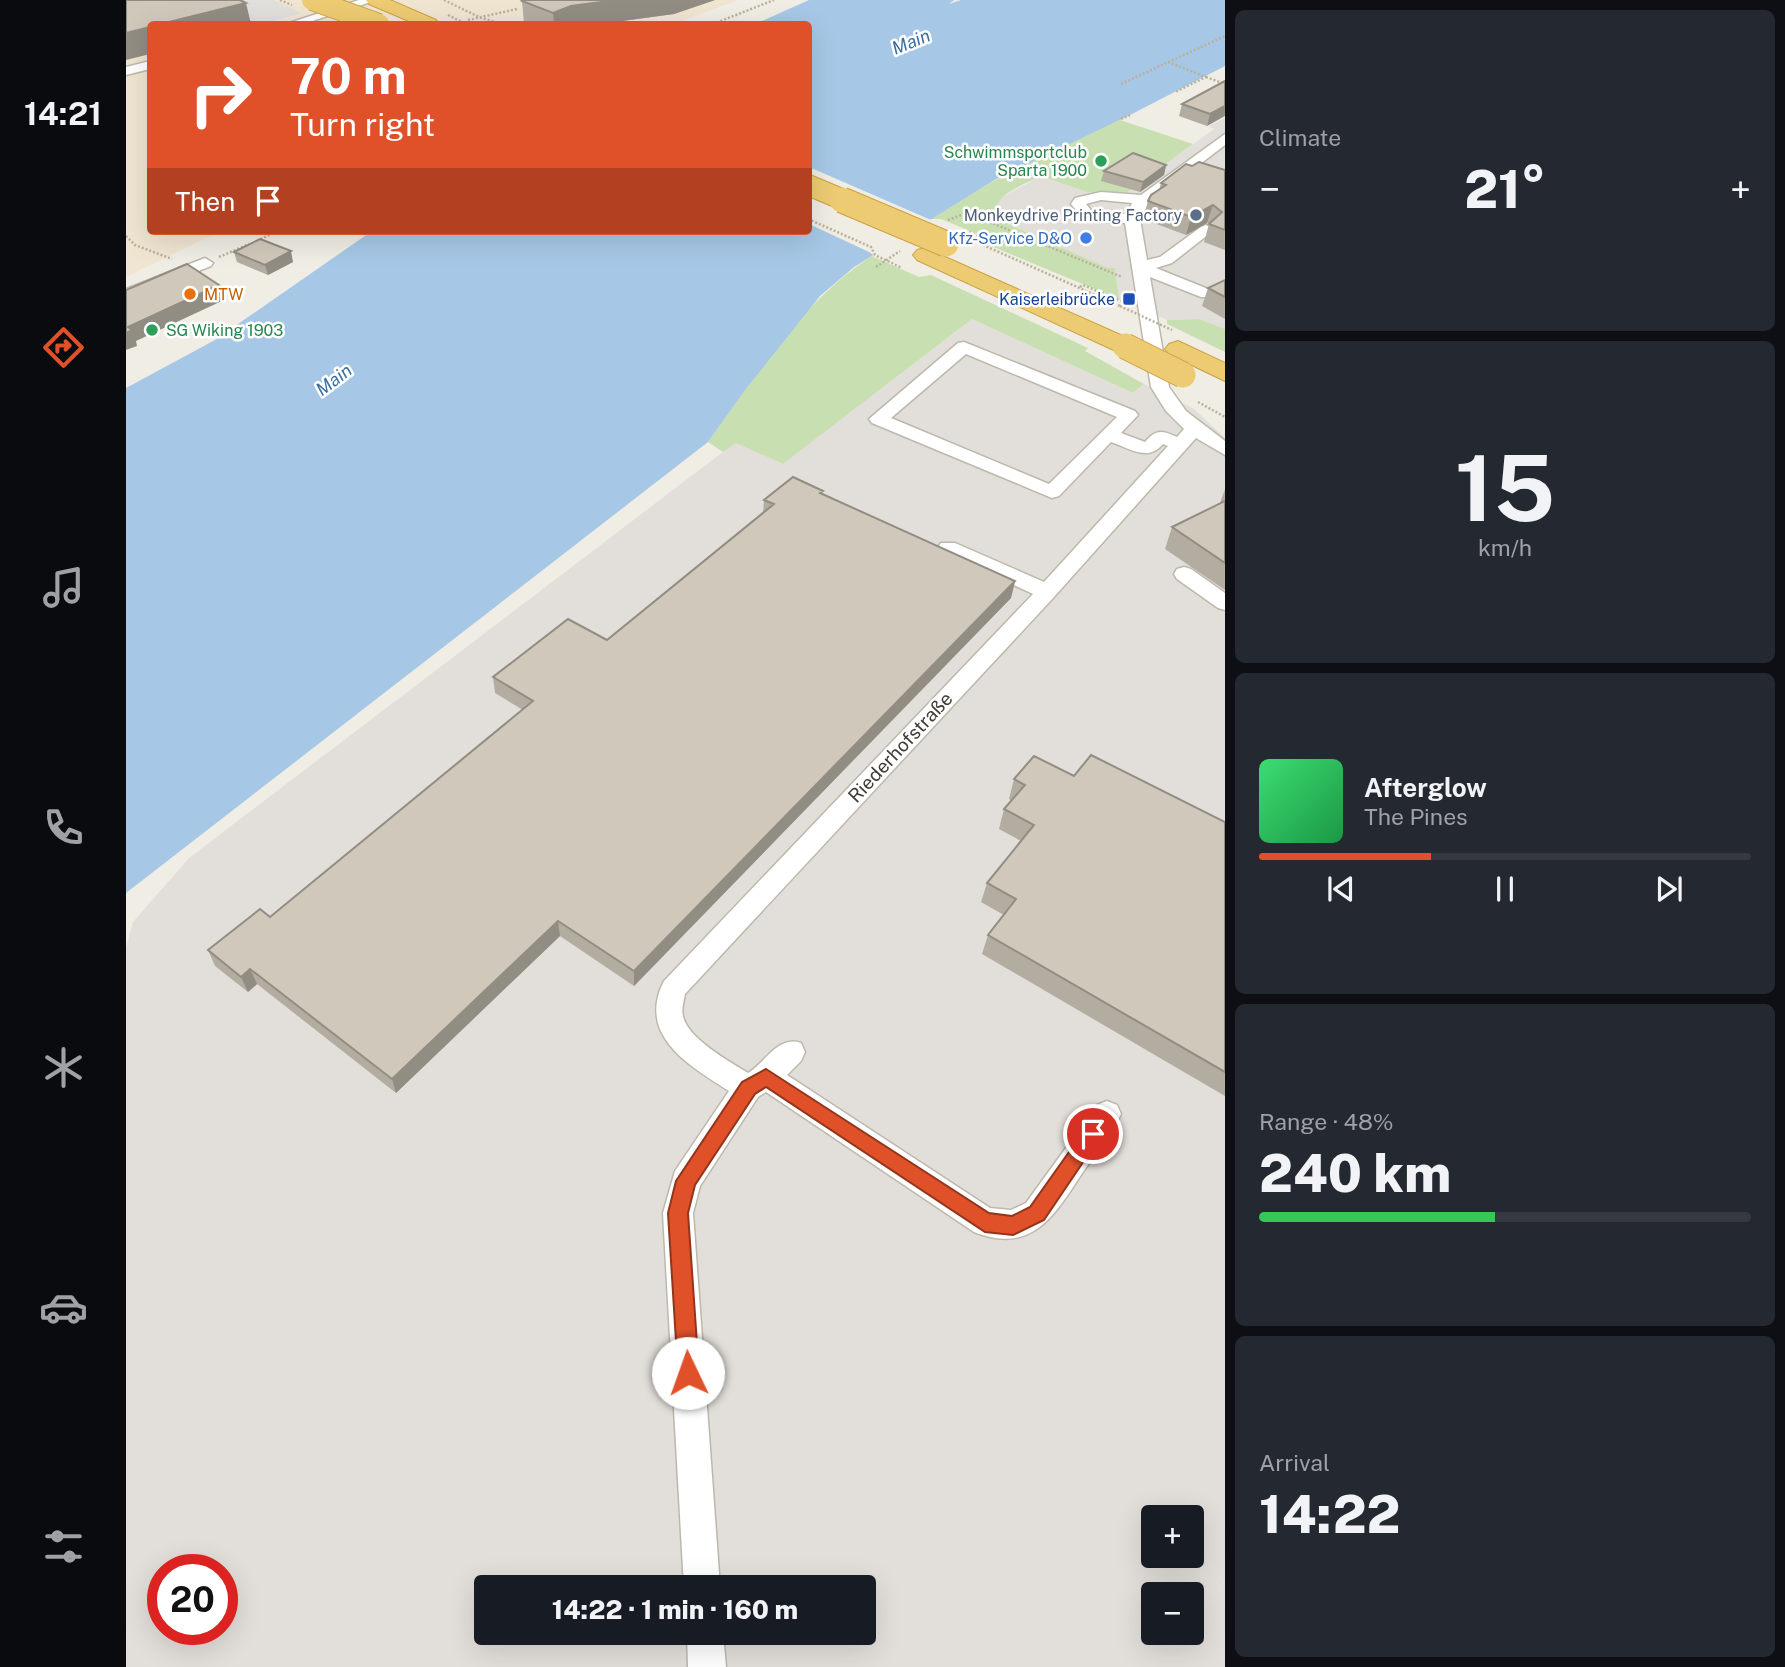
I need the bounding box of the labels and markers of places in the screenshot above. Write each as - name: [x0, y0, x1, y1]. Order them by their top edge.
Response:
- place label: Schwimmsportclub Sparta 1900: [944, 143, 1087, 180]
- marker: Schwimmsportclub Sparta 1900: [1093, 153, 1109, 169]
- place label: Monkeydrive Printing Factory: [964, 206, 1182, 225]
- marker: Monkeydrive Printing Factory: [1188, 207, 1204, 223]
- place label: Kfz-Service D&O: [948, 229, 1072, 248]
- marker: Kfz-Service D&O: [1078, 230, 1094, 246]
- place label: MTW: [204, 285, 244, 304]
- marker: MTW: [182, 286, 198, 302]
- place label: Kaiserleibrücke: [999, 290, 1115, 309]
- marker: Kaiserleibrücke: [1121, 291, 1137, 307]
- place label: SG Wiking 1903: [166, 321, 283, 340]
- marker: SG Wiking 1903: [144, 322, 160, 338]
- pin: [1063, 1104, 1123, 1164]

